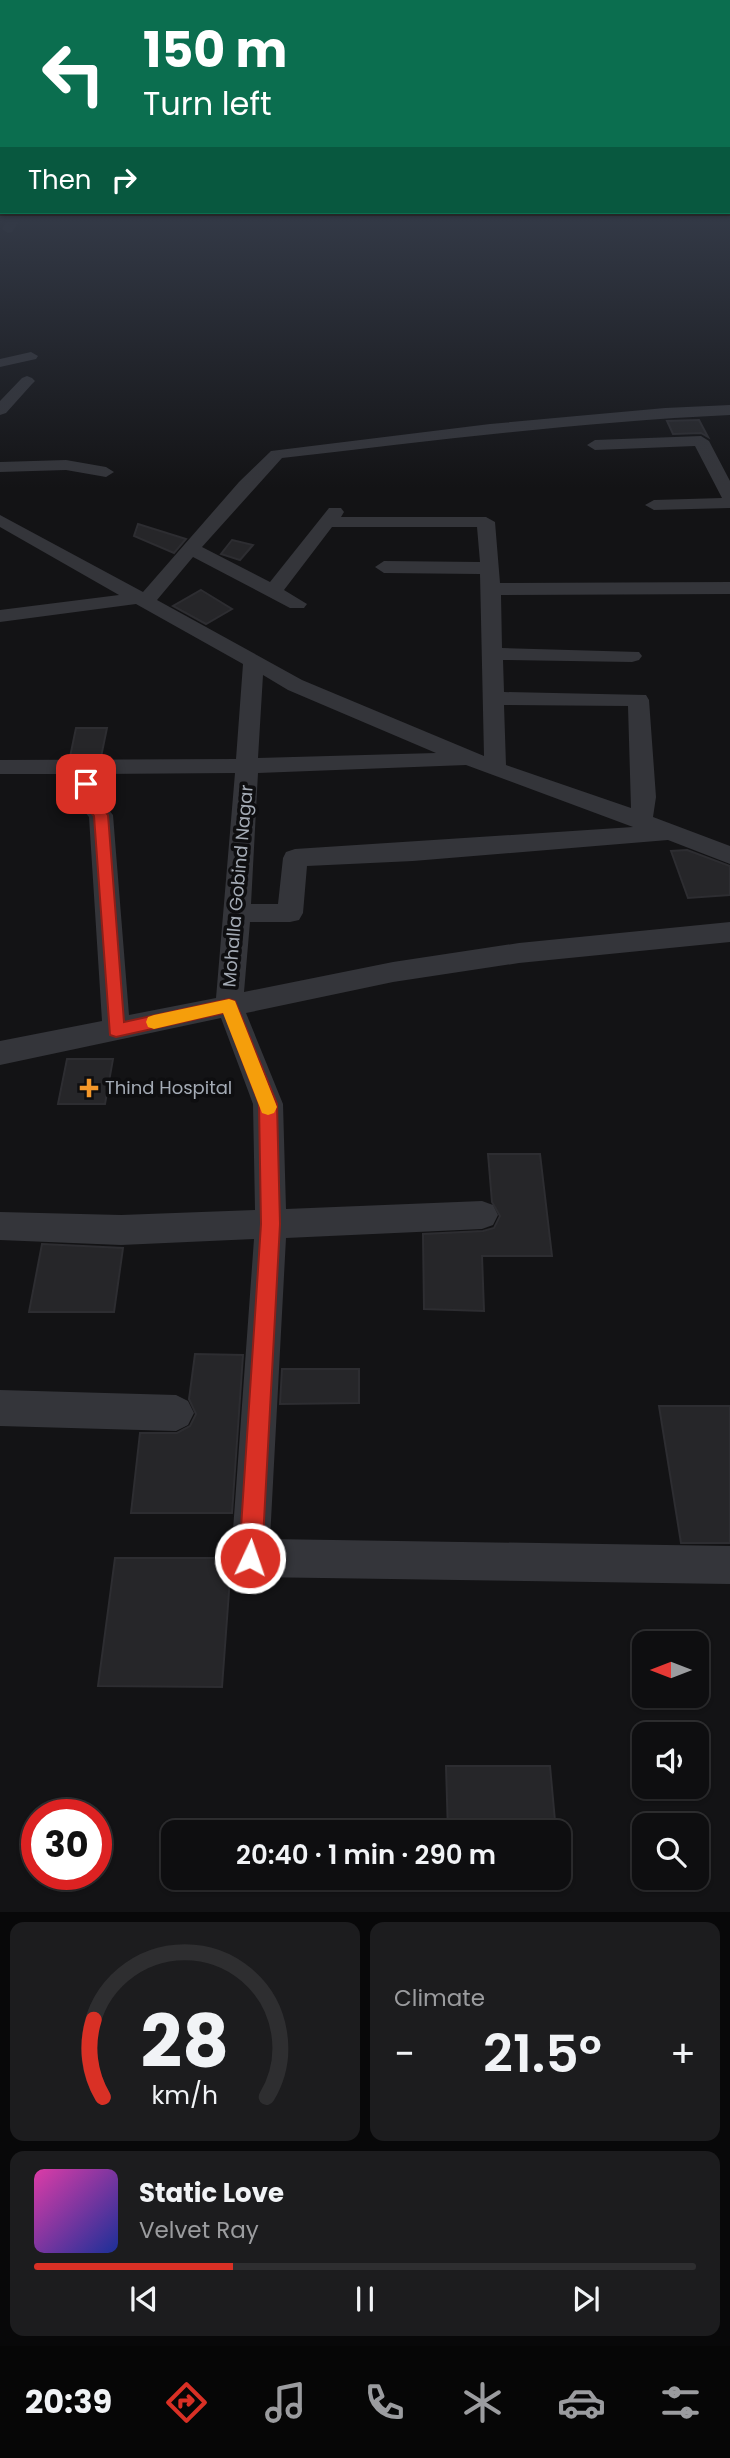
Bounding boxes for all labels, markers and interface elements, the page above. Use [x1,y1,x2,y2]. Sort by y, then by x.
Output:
text: 150 m [143,16,288,84]
icon: left [28,28,119,119]
text: Turn left [143,81,272,126]
icon: right [105,161,143,199]
text: Then [28,162,91,198]
pin [56,754,116,814]
icon: arrive [67,765,105,803]
street label: Mohalla Gobind Nagar [216,783,259,988]
place label: Thind Hospital [105,1075,232,1100]
marker: Thind Hospital [79,1078,99,1098]
position arrow [213,1521,287,1595]
north arrow [632,1631,709,1708]
map controls [632,1631,709,1890]
button: sound [632,1722,709,1799]
speed limit sign: 30 [21,1799,112,1890]
button: search [632,1813,709,1890]
text: 20:40 · 1 min · 290 m [236,1837,496,1873]
text: Climate [394,1982,485,2014]
text: 28 [141,1992,229,2093]
text: 21.5° [483,2017,602,2090]
text: − [394,2027,415,2080]
text: + [670,2027,696,2080]
text: km/h [152,2078,218,2113]
text: Static Love [139,2175,284,2211]
text: Velvet Ray [139,2214,259,2246]
icon: previous [125,2280,163,2318]
icon: pause [346,2280,384,2318]
icon: next [567,2280,605,2318]
icon: directions [162,2378,211,2427]
icon: music [261,2378,310,2427]
icon: phone [360,2378,409,2427]
icon: climate [458,2378,507,2427]
icon: car [557,2378,606,2427]
icon: filters [656,2378,705,2427]
text: 20:39 [25,2379,112,2424]

